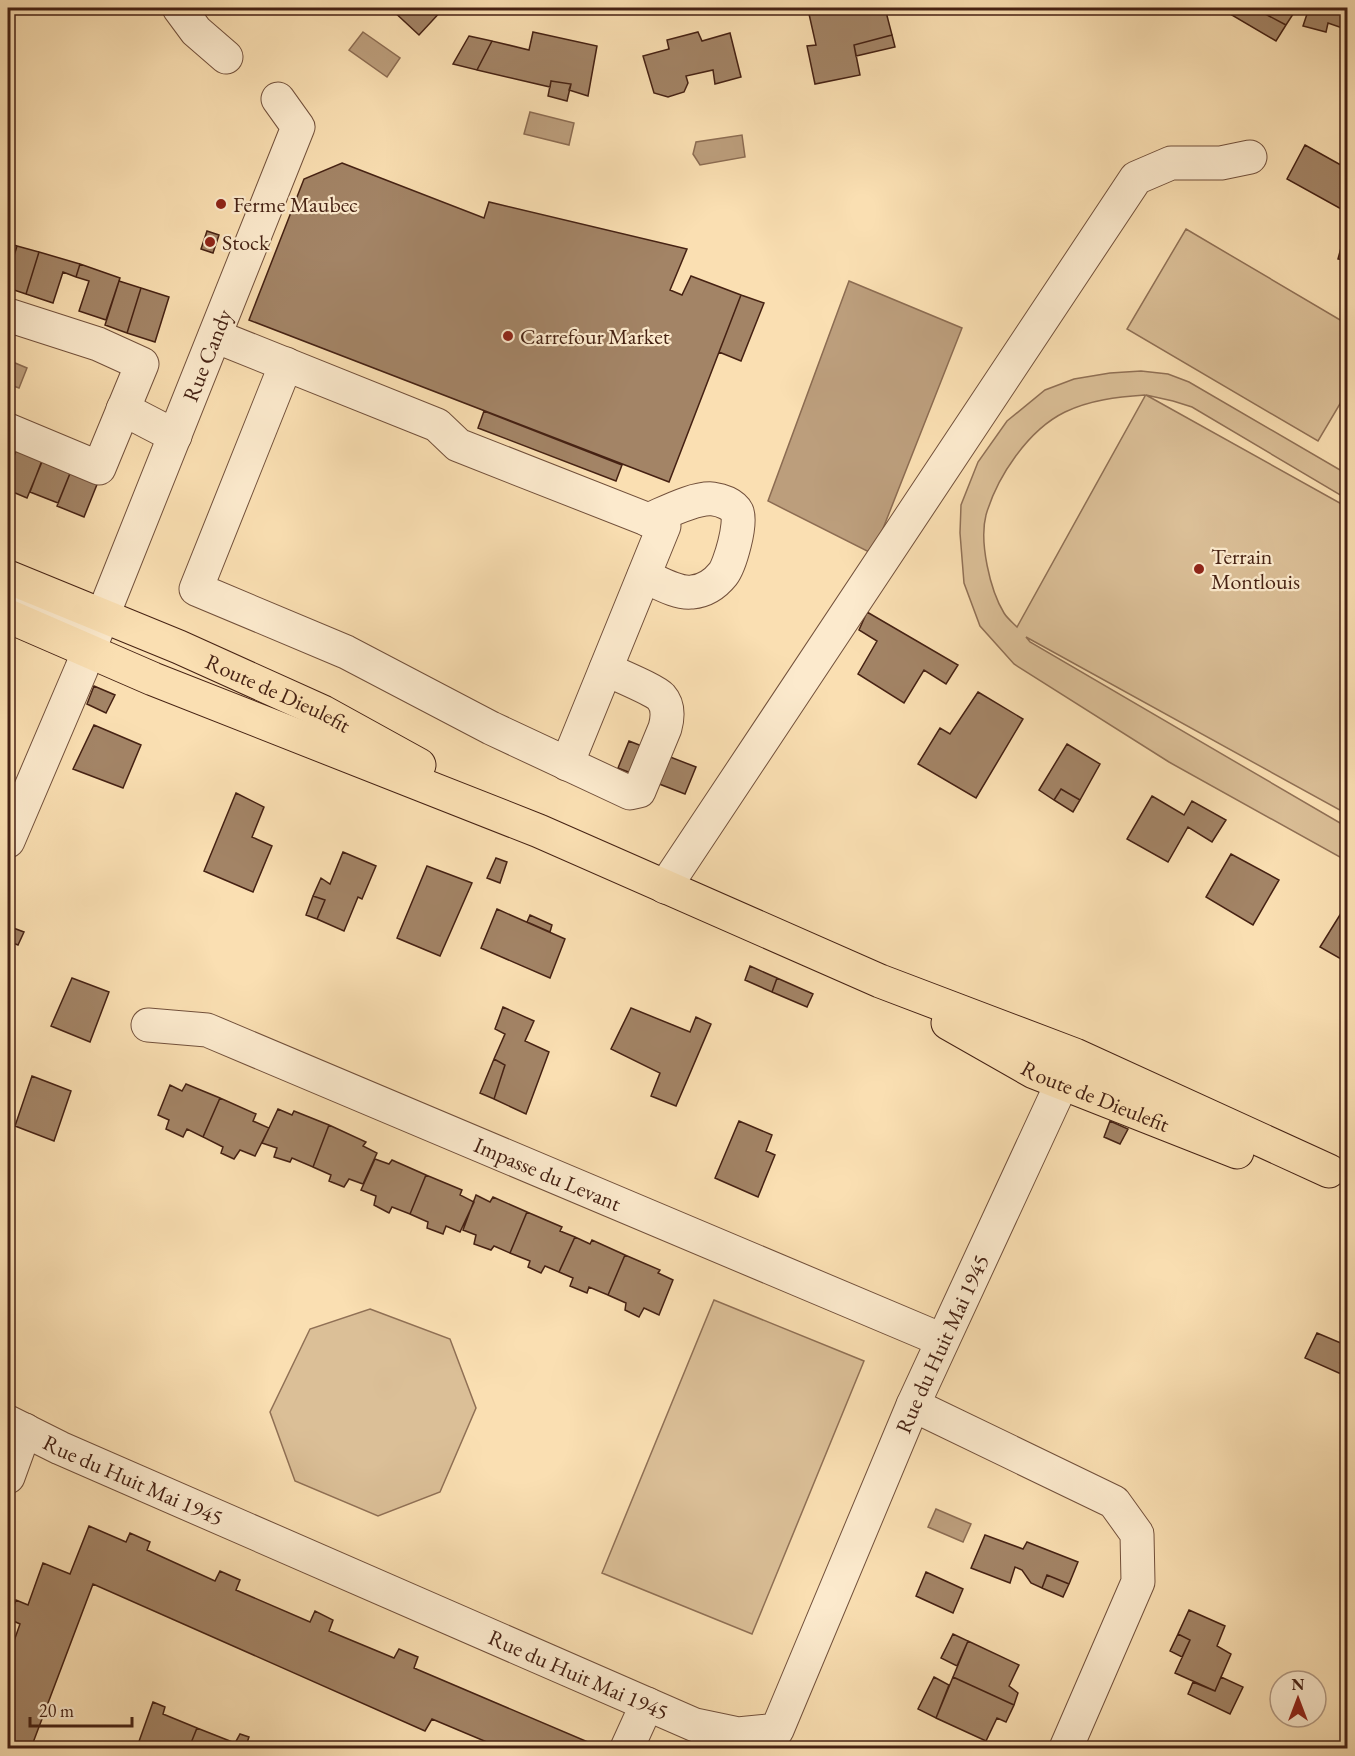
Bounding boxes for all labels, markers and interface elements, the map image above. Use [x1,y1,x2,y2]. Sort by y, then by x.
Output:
place label: Ferme Maubec [233,190,358,219]
marker: Ferme Maubec [214,197,228,211]
place label: Stock [222,228,270,257]
marker: Stock [203,235,217,249]
street label: Rue Candy [175,304,238,406]
place label: Carrefour Market [520,322,670,351]
marker: Carrefour Market [501,329,515,343]
place label: Terrain Montlouis [1211,542,1300,596]
marker: Terrain Montlouis [1192,562,1206,576]
street label: Route de Dieulefit [201,646,356,739]
street label: Route de Dieulefit [1016,1053,1174,1138]
street label: Impasse du Levant [470,1130,626,1218]
street label: Rue du Huit Mai 1945 [888,1250,995,1438]
street label: Rue du Huit Mai 1945 [38,1427,228,1532]
street label: Rue du Huit Mai 1945 [484,1622,673,1726]
north arrow [1268,1669,1328,1729]
text: N [1292,1674,1305,1695]
scale bar [30,1690,132,1728]
text: 20 m [39,1699,74,1722]

